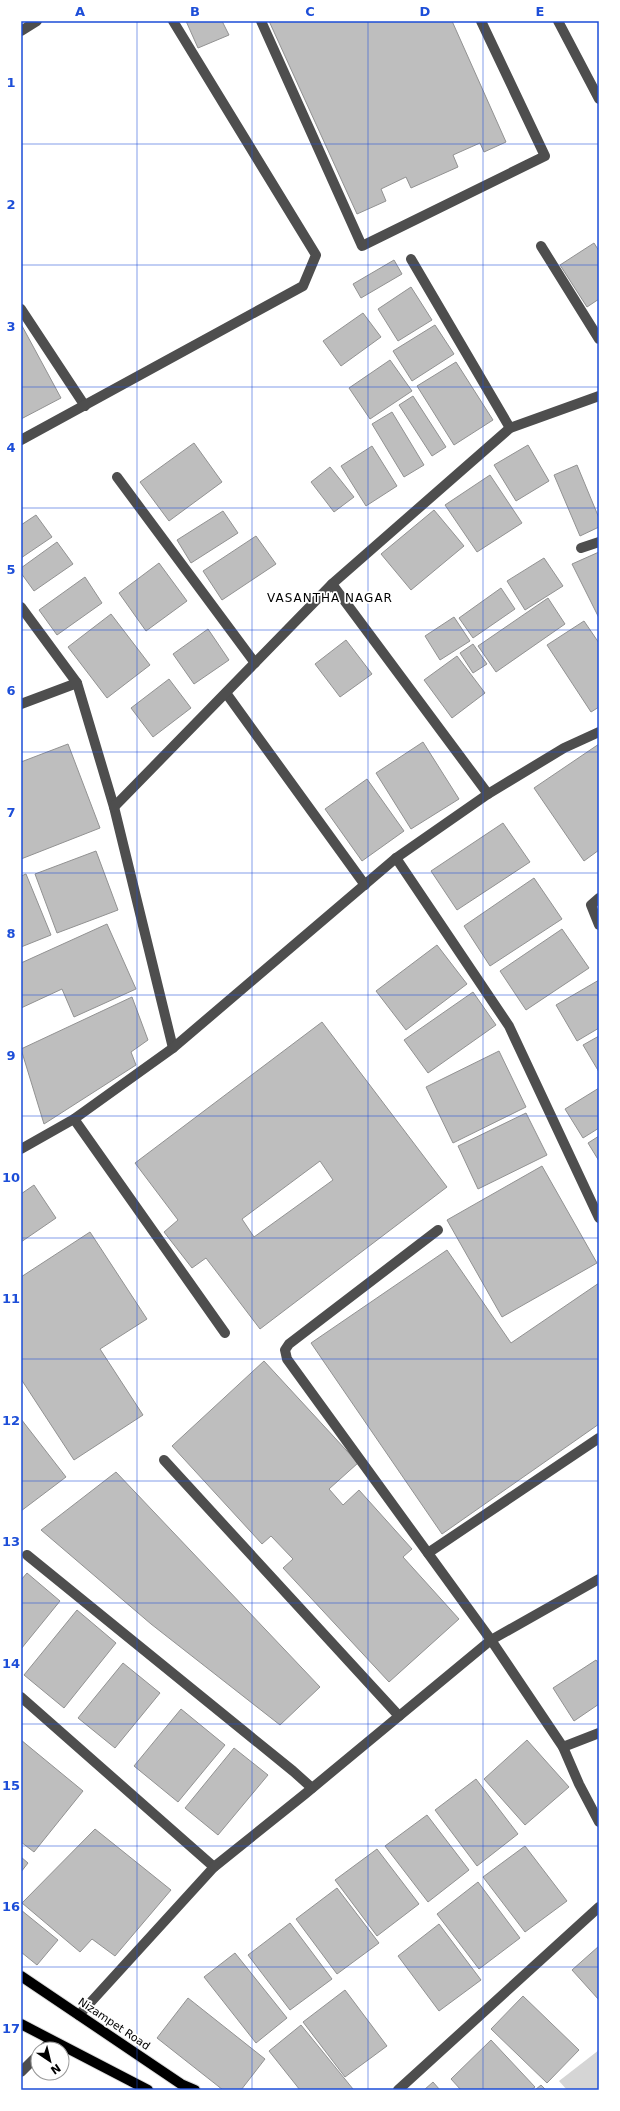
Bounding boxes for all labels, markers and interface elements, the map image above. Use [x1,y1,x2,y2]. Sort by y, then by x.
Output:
text: A [75,4,85,19]
text: B [190,4,200,19]
text: C [305,4,315,19]
text: D [420,4,431,19]
text: E [536,4,544,19]
text: 1 [6,75,16,90]
text: 2 [6,197,16,212]
text: 3 [6,319,16,334]
text: 4 [6,440,16,455]
text: 5 [6,562,16,577]
district label: VASANTHA NAGAR [267,591,393,605]
text: 6 [6,683,16,698]
text: 7 [6,805,16,820]
text: 8 [6,926,16,941]
text: 9 [6,1048,16,1063]
text: 10 [2,1170,20,1185]
text: 11 [2,1291,20,1306]
text: 12 [2,1413,20,1428]
text: 13 [2,1534,20,1549]
text: 14 [2,1656,20,1671]
text: 15 [2,1778,20,1793]
text: 16 [2,1899,20,1914]
street label: Nizampet Road [76,1995,152,2053]
text: 17 [2,2021,20,2036]
north arrow [30,2041,70,2081]
text: N [48,2061,63,2077]

